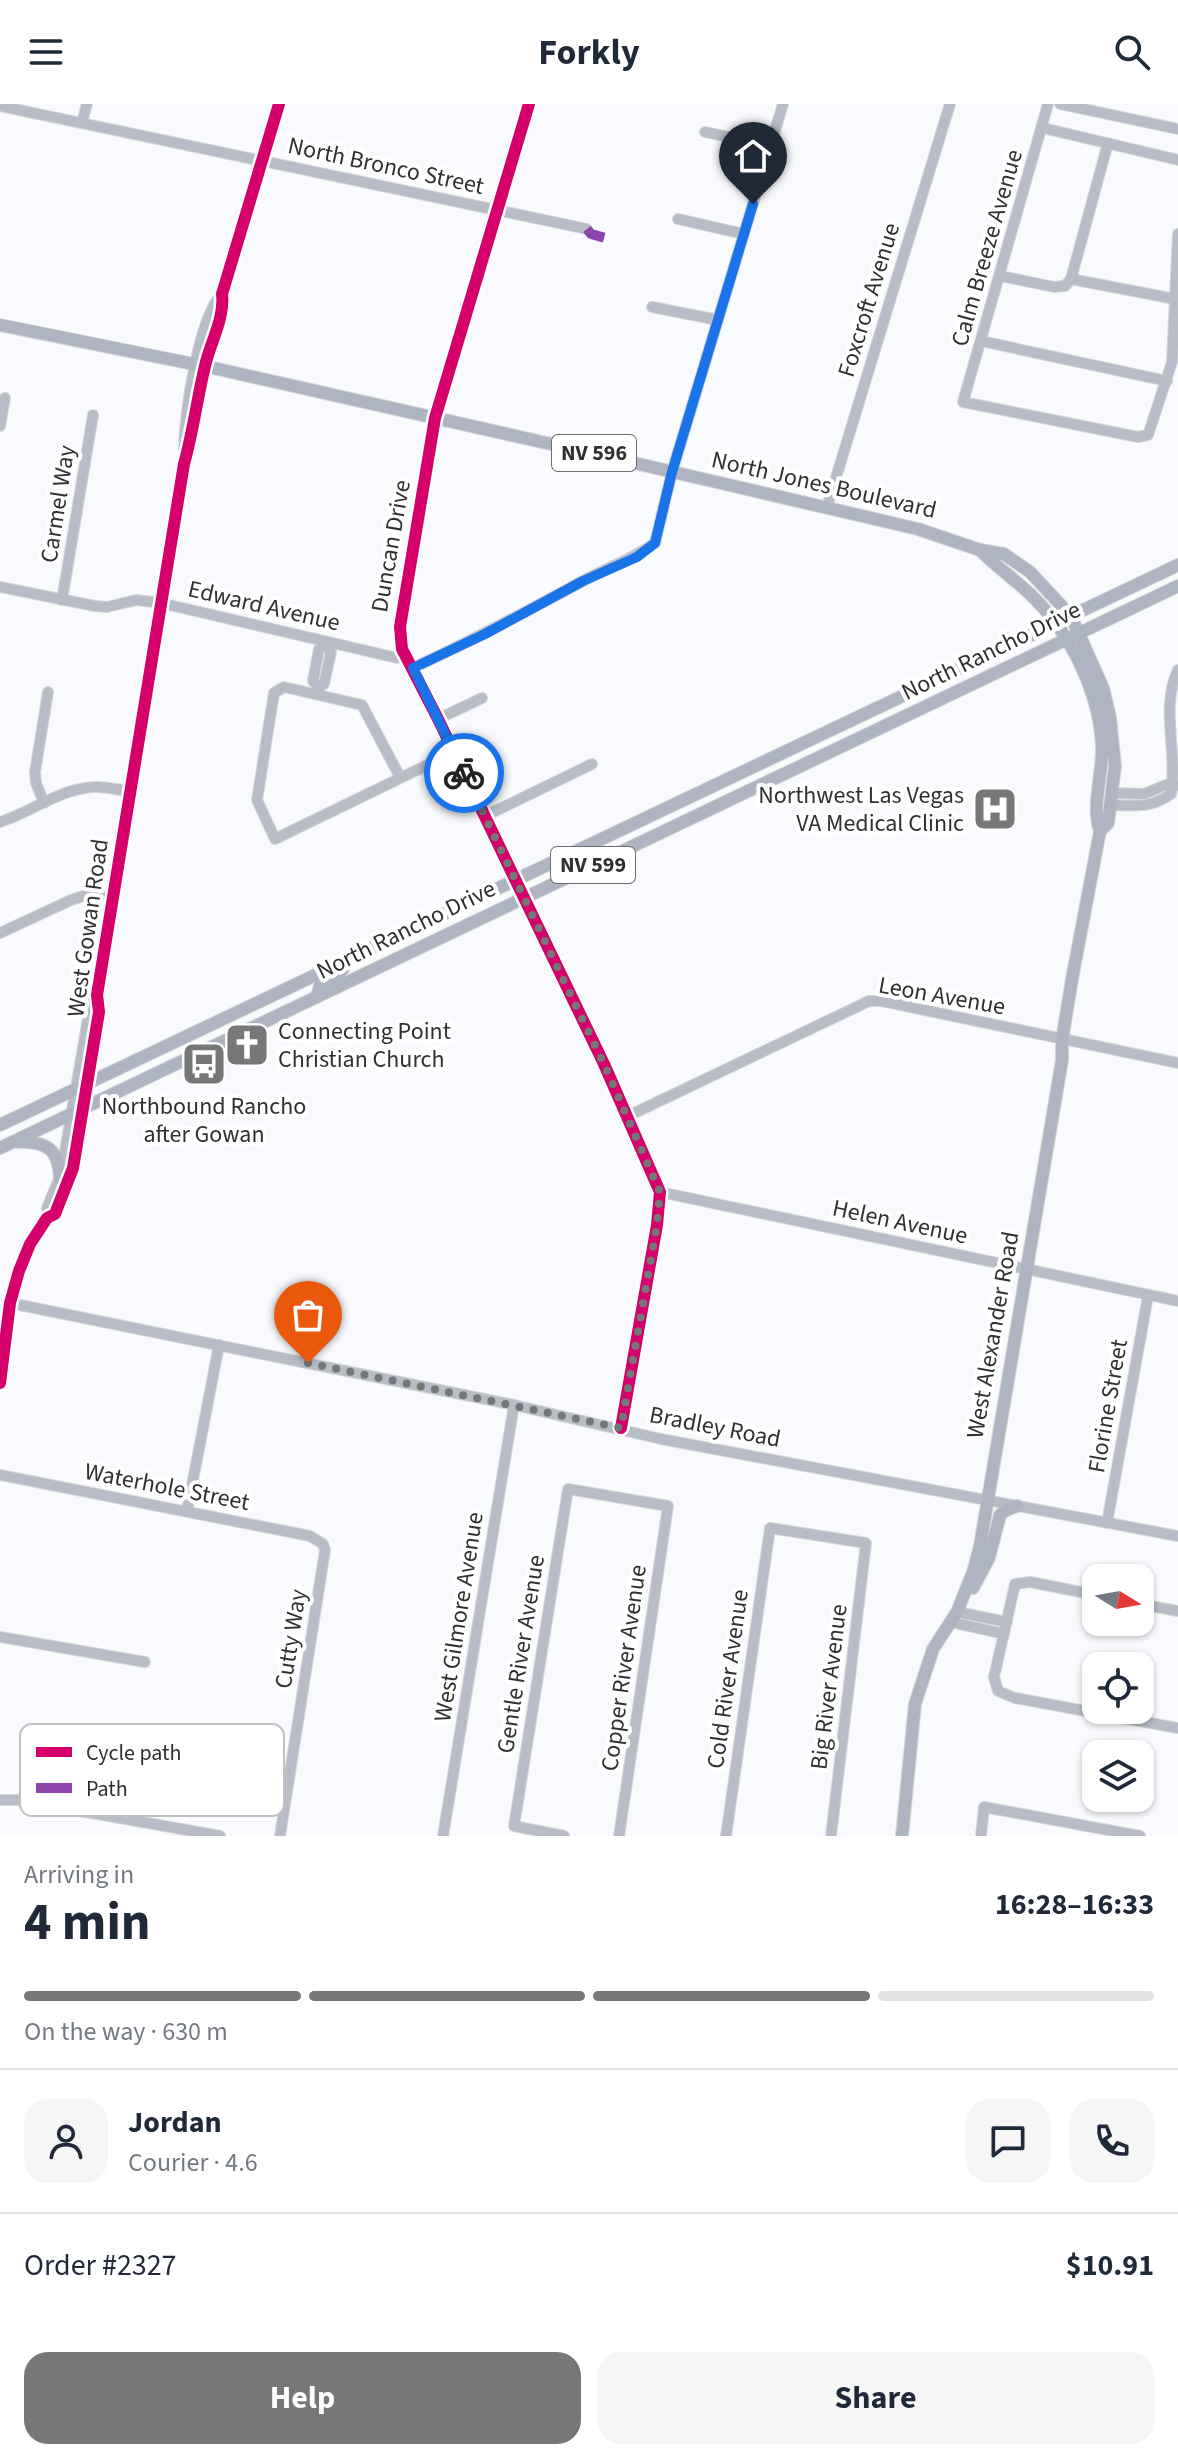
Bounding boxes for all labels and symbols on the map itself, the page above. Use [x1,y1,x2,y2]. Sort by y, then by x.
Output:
pin [719,122,787,204]
street label: North Bronco Street [285,128,487,204]
street label: Calm Breeze Avenue [942,145,1032,351]
street label: Foxcroft Avenue [829,219,909,381]
road number: NV 596 [552,435,636,471]
street label: North Jones Boulevard [708,442,940,528]
street label: Carmel Way [31,443,85,565]
street label: Duncan Drive [362,477,420,615]
street label: Edward Avenue [185,572,343,640]
street label: North Rancho Drive [895,592,1087,710]
courier [424,733,504,813]
place label: Northwest Las Vegas VA Medical Clinic [758,778,964,841]
hospital icon: Northwest Las Vegas VA Medical Clinic [971,785,1019,833]
street label: West Gowan Road [58,837,118,1019]
road number: NV 599 [551,847,635,883]
street label: North Rancho Drive [310,871,502,989]
street label: Leon Avenue [876,968,1008,1024]
place label: Connecting Point Christian Church [278,1014,451,1077]
church icon: Connecting Point Christian Church [223,1021,271,1069]
bus stop icon: Northbound Rancho after Gowan [180,1040,228,1088]
place label: Northbound Rancho after Gowan [102,1089,306,1152]
street label: Helen Avenue [829,1191,971,1253]
street label: West Alexander Road [958,1229,1028,1441]
pin [274,1281,342,1363]
street label: Florine Street [1079,1336,1137,1476]
street label: Bradley Road [646,1397,784,1457]
street label: Waterhole Street [82,1454,252,1520]
street label: West Gilmore Avenue [425,1510,493,1724]
street label: Gentle River Avenue [488,1552,554,1756]
street label: Copper River Avenue [592,1563,656,1773]
north arrow [1082,1564,1154,1636]
street label: Cutty Way [266,1587,316,1691]
street label: Cold River Avenue [698,1587,758,1771]
street label: Big River Avenue [801,1602,857,1772]
legend [20,1724,284,1816]
text: Cycle path [86,1737,182,1769]
text: Path [86,1773,128,1805]

